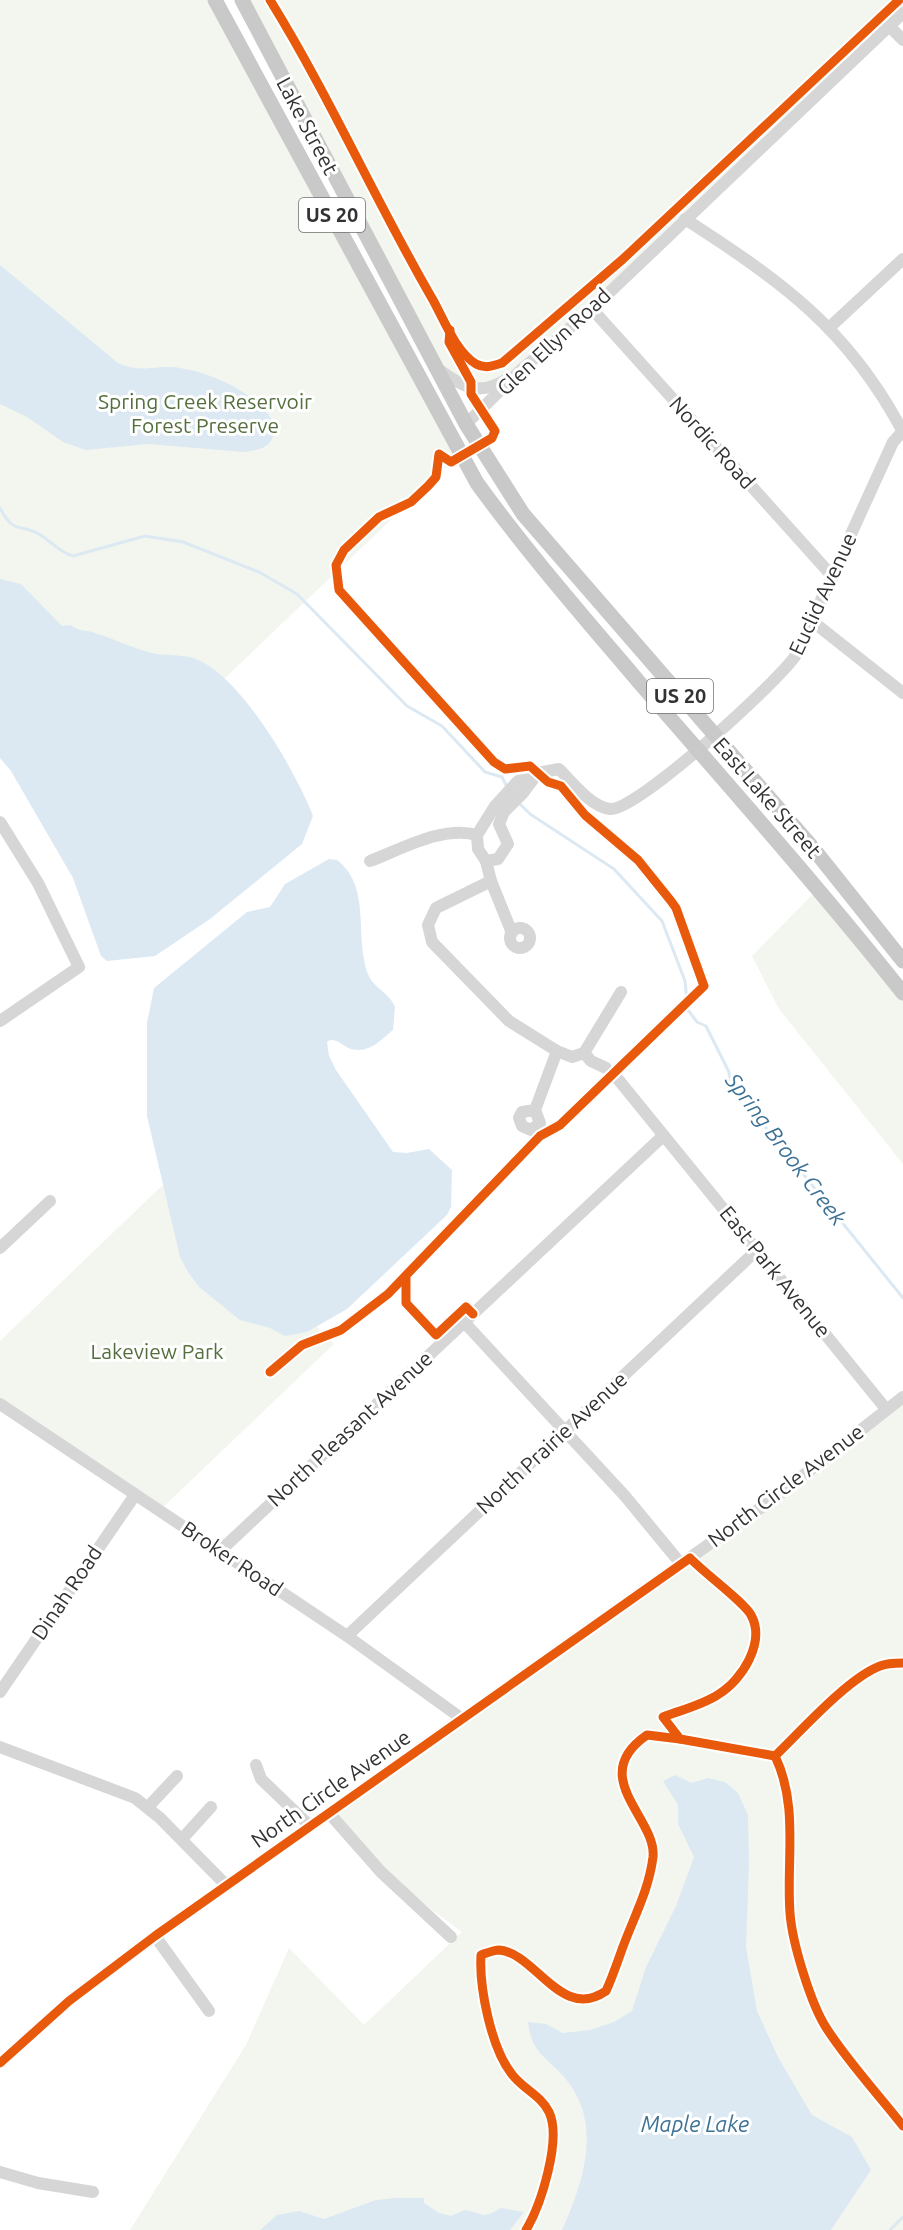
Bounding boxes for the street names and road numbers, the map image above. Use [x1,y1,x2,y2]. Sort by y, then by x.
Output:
street label: Lake Street [272,73,344,178]
road number: US 20 [299,198,365,232]
street label: Glen Ellyn Road [492,283,615,400]
street label: Nordic Road [665,391,760,493]
street label: Euclid Avenue [783,529,861,658]
road number: US 20 [647,679,713,713]
street label: East Lake Street [709,732,827,862]
street label: East Park Avenue [715,1201,836,1342]
street label: North Pleasant Avenue [262,1346,437,1511]
street label: North Prairie Avenue [471,1366,632,1518]
street label: North Circle Avenue [703,1419,868,1552]
street label: Broker Road [178,1516,288,1601]
street label: Dinah Road [26,1541,106,1644]
street label: North Circle Avenue [246,1724,415,1852]

